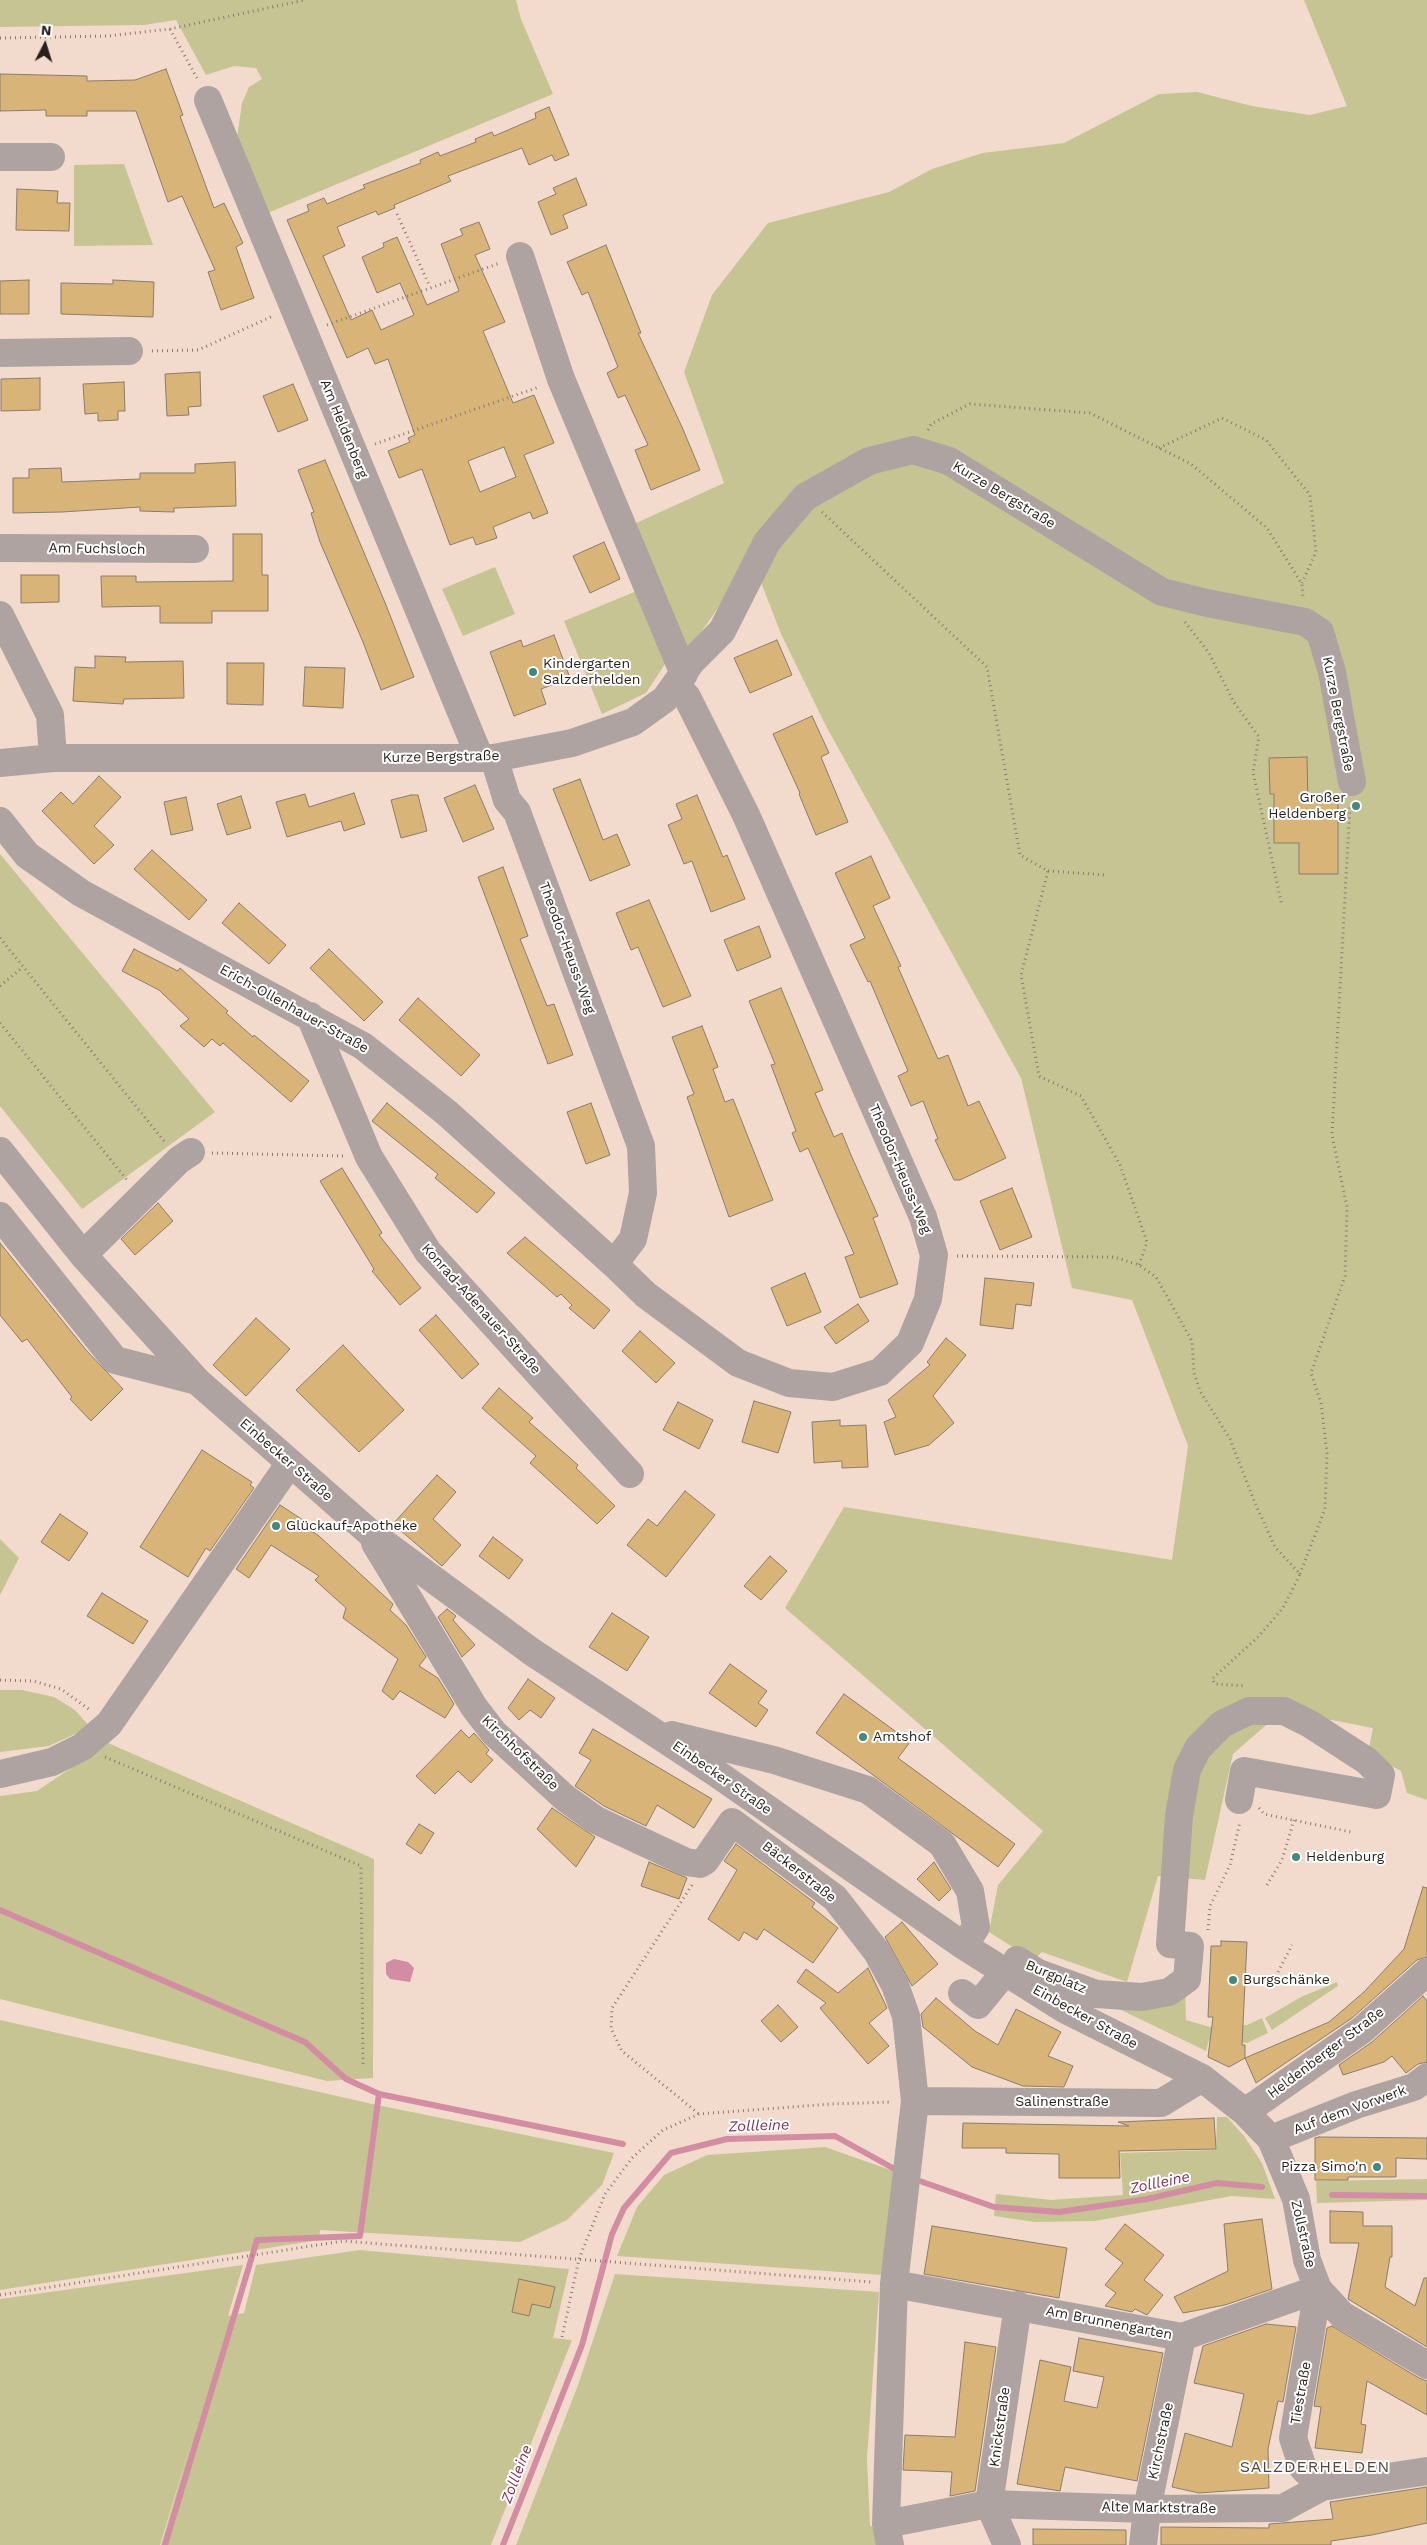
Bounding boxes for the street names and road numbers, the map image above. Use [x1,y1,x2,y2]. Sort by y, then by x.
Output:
street label: Am Heldenberg [317,377,371,481]
street label: Kurze Bergstraße [950,458,1058,532]
street label: Am Fuchsloch [48,540,146,558]
street label: Kurze Bergstraße [1319,655,1357,773]
street label: Kurze Bergstraße [382,748,500,766]
street label: Theodor-Heuss-Weg [535,880,599,1016]
street label: Erich-Ollenhauer-Straße [217,961,371,1057]
street label: Theodor-Heuss-Weg [865,1102,935,1236]
street label: Konrad-Adenauer-Straße [418,1240,544,1378]
street label: Einbecker Straße [236,1415,336,1505]
street label: Kirchhofstraße [478,1712,562,1794]
street label: Einbecker Straße [669,1737,775,1819]
street label: Bäckerstraße [759,1838,839,1906]
street label: Burgplatz [1023,1957,1089,1997]
street label: Einbecker Straße [1030,1981,1140,2053]
street label: Heldenberger Straße [1265,2004,1387,2102]
street label: Auf dem Vorwerk [1291,2082,1409,2138]
street label: Salinenstraße [1015,2094,1109,2110]
street label: Zollstraße [1287,2199,1319,2269]
street label: Am Brunnengarten [1044,2303,1174,2343]
street label: Tiestraße [1287,2360,1315,2426]
street label: Knickstraße [986,2386,1014,2468]
street label: Kirchstraße [1145,2401,1177,2481]
street label: Alte Marktstraße [1102,2499,1216,2517]

